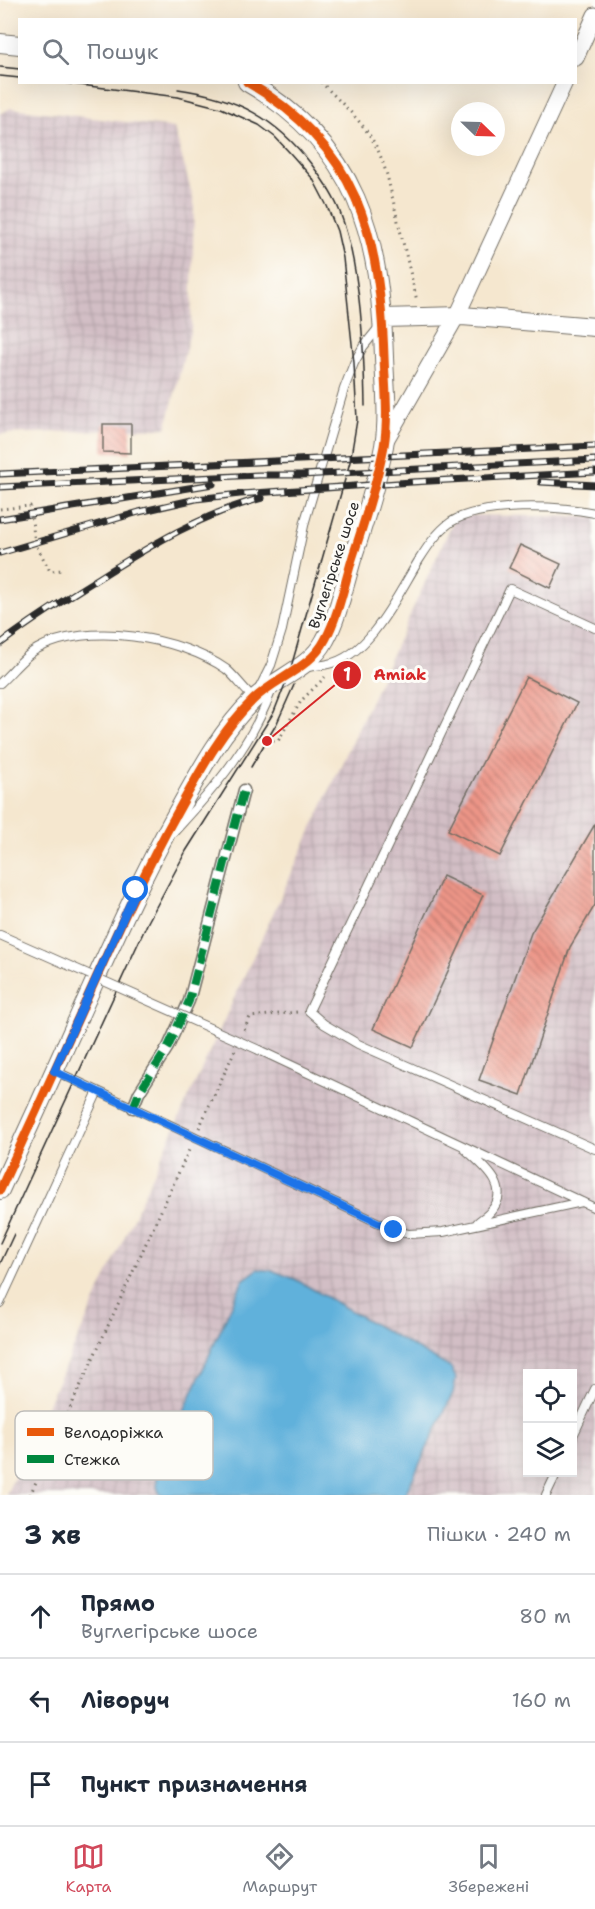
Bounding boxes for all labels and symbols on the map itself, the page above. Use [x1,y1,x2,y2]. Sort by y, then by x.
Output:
north arrow [451,102,505,156]
street label: Вуглегірське шосе [304,499,364,631]
callout: Amiak [332,658,439,692]
text: 1 [343,663,351,687]
text: Amiak [373,664,427,685]
route start [122,876,148,902]
route end [380,1216,406,1242]
legend [15,1411,213,1480]
text: Велодоріжка [64,1422,163,1443]
text: Стежка [64,1449,120,1470]

